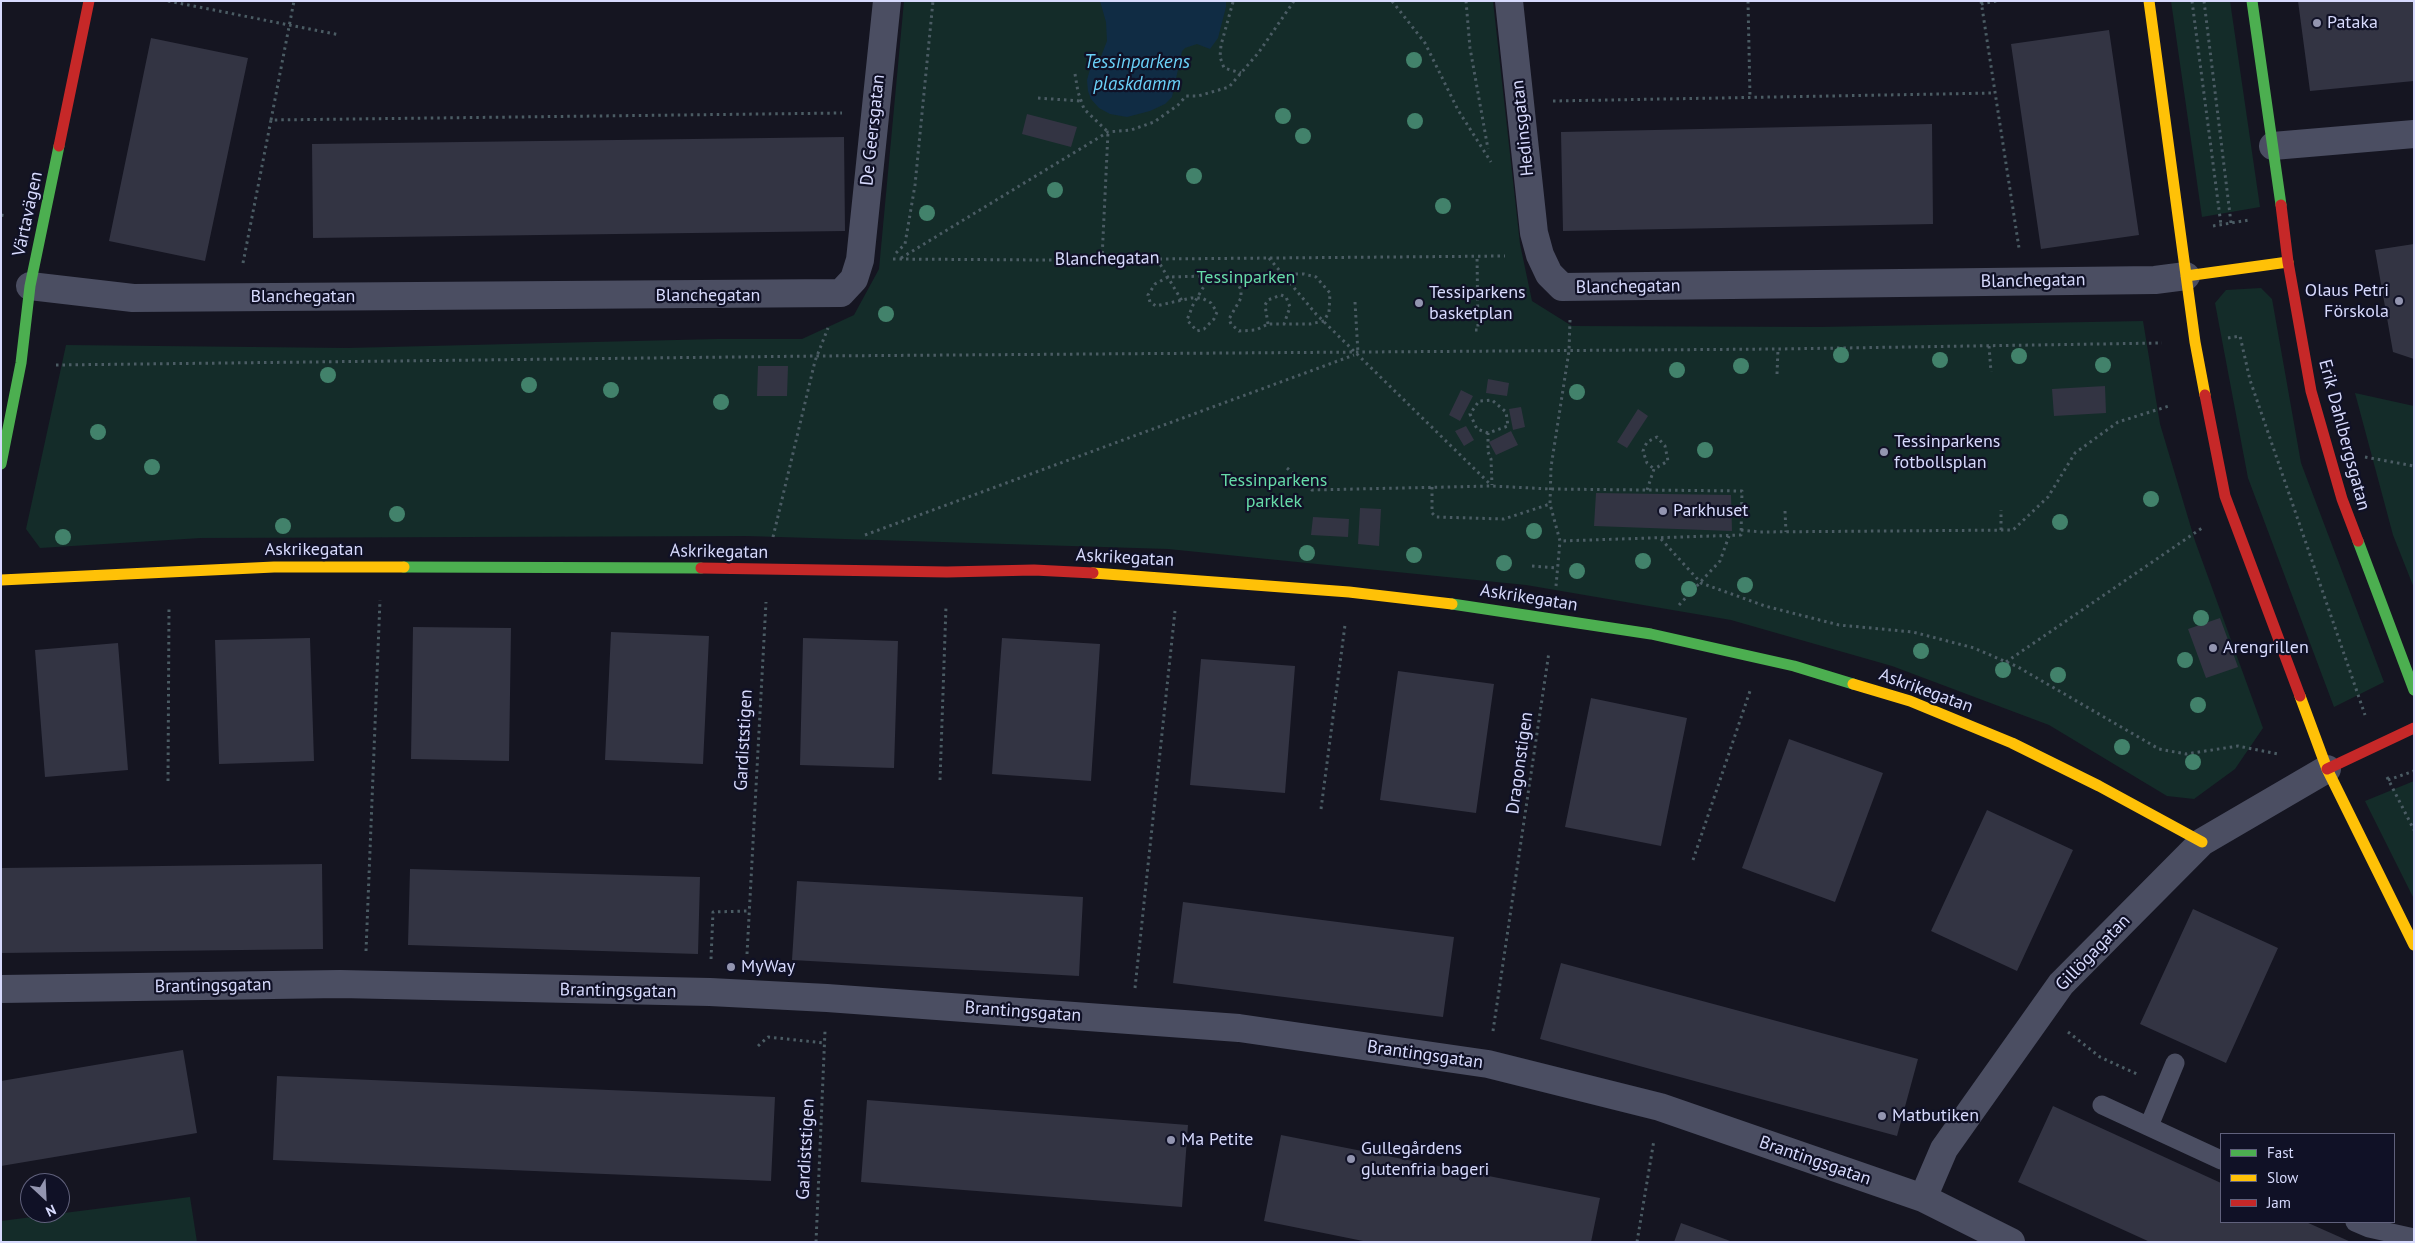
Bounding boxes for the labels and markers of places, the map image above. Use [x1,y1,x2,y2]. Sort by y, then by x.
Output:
place label: Pataka [2327,12,2378,34]
marker: Pataka [2311,17,2323,29]
place label: Olaus Petri Förskola [2305,280,2389,322]
place label: Tessiparkens basketplan [1429,282,1526,324]
marker: Olaus Petri Förskola [2393,295,2405,307]
marker: Tessiparkens basketplan [1413,297,1425,309]
place label: Tessinparkens fotbollsplan [1894,431,2000,474]
marker: Tessinparkens fotbollsplan [1878,446,1890,458]
place label: Parkhuset [1673,500,1748,522]
marker: Parkhuset [1657,505,1669,517]
place label: Arengrillen [2223,637,2309,659]
marker: Arengrillen [2207,642,2219,654]
place label: MyWay [741,956,795,978]
marker: MyWay [725,961,737,973]
place label: Matbutiken [1892,1105,1979,1127]
marker: Matbutiken [1876,1110,1888,1122]
place label: Ma Petite [1181,1129,1254,1151]
marker: Ma Petite [1165,1134,1177,1146]
place label: Gullegårdens glutenfria bageri [1361,1138,1489,1180]
marker: Gullegårdens glutenfria bageri [1345,1153,1357,1165]

